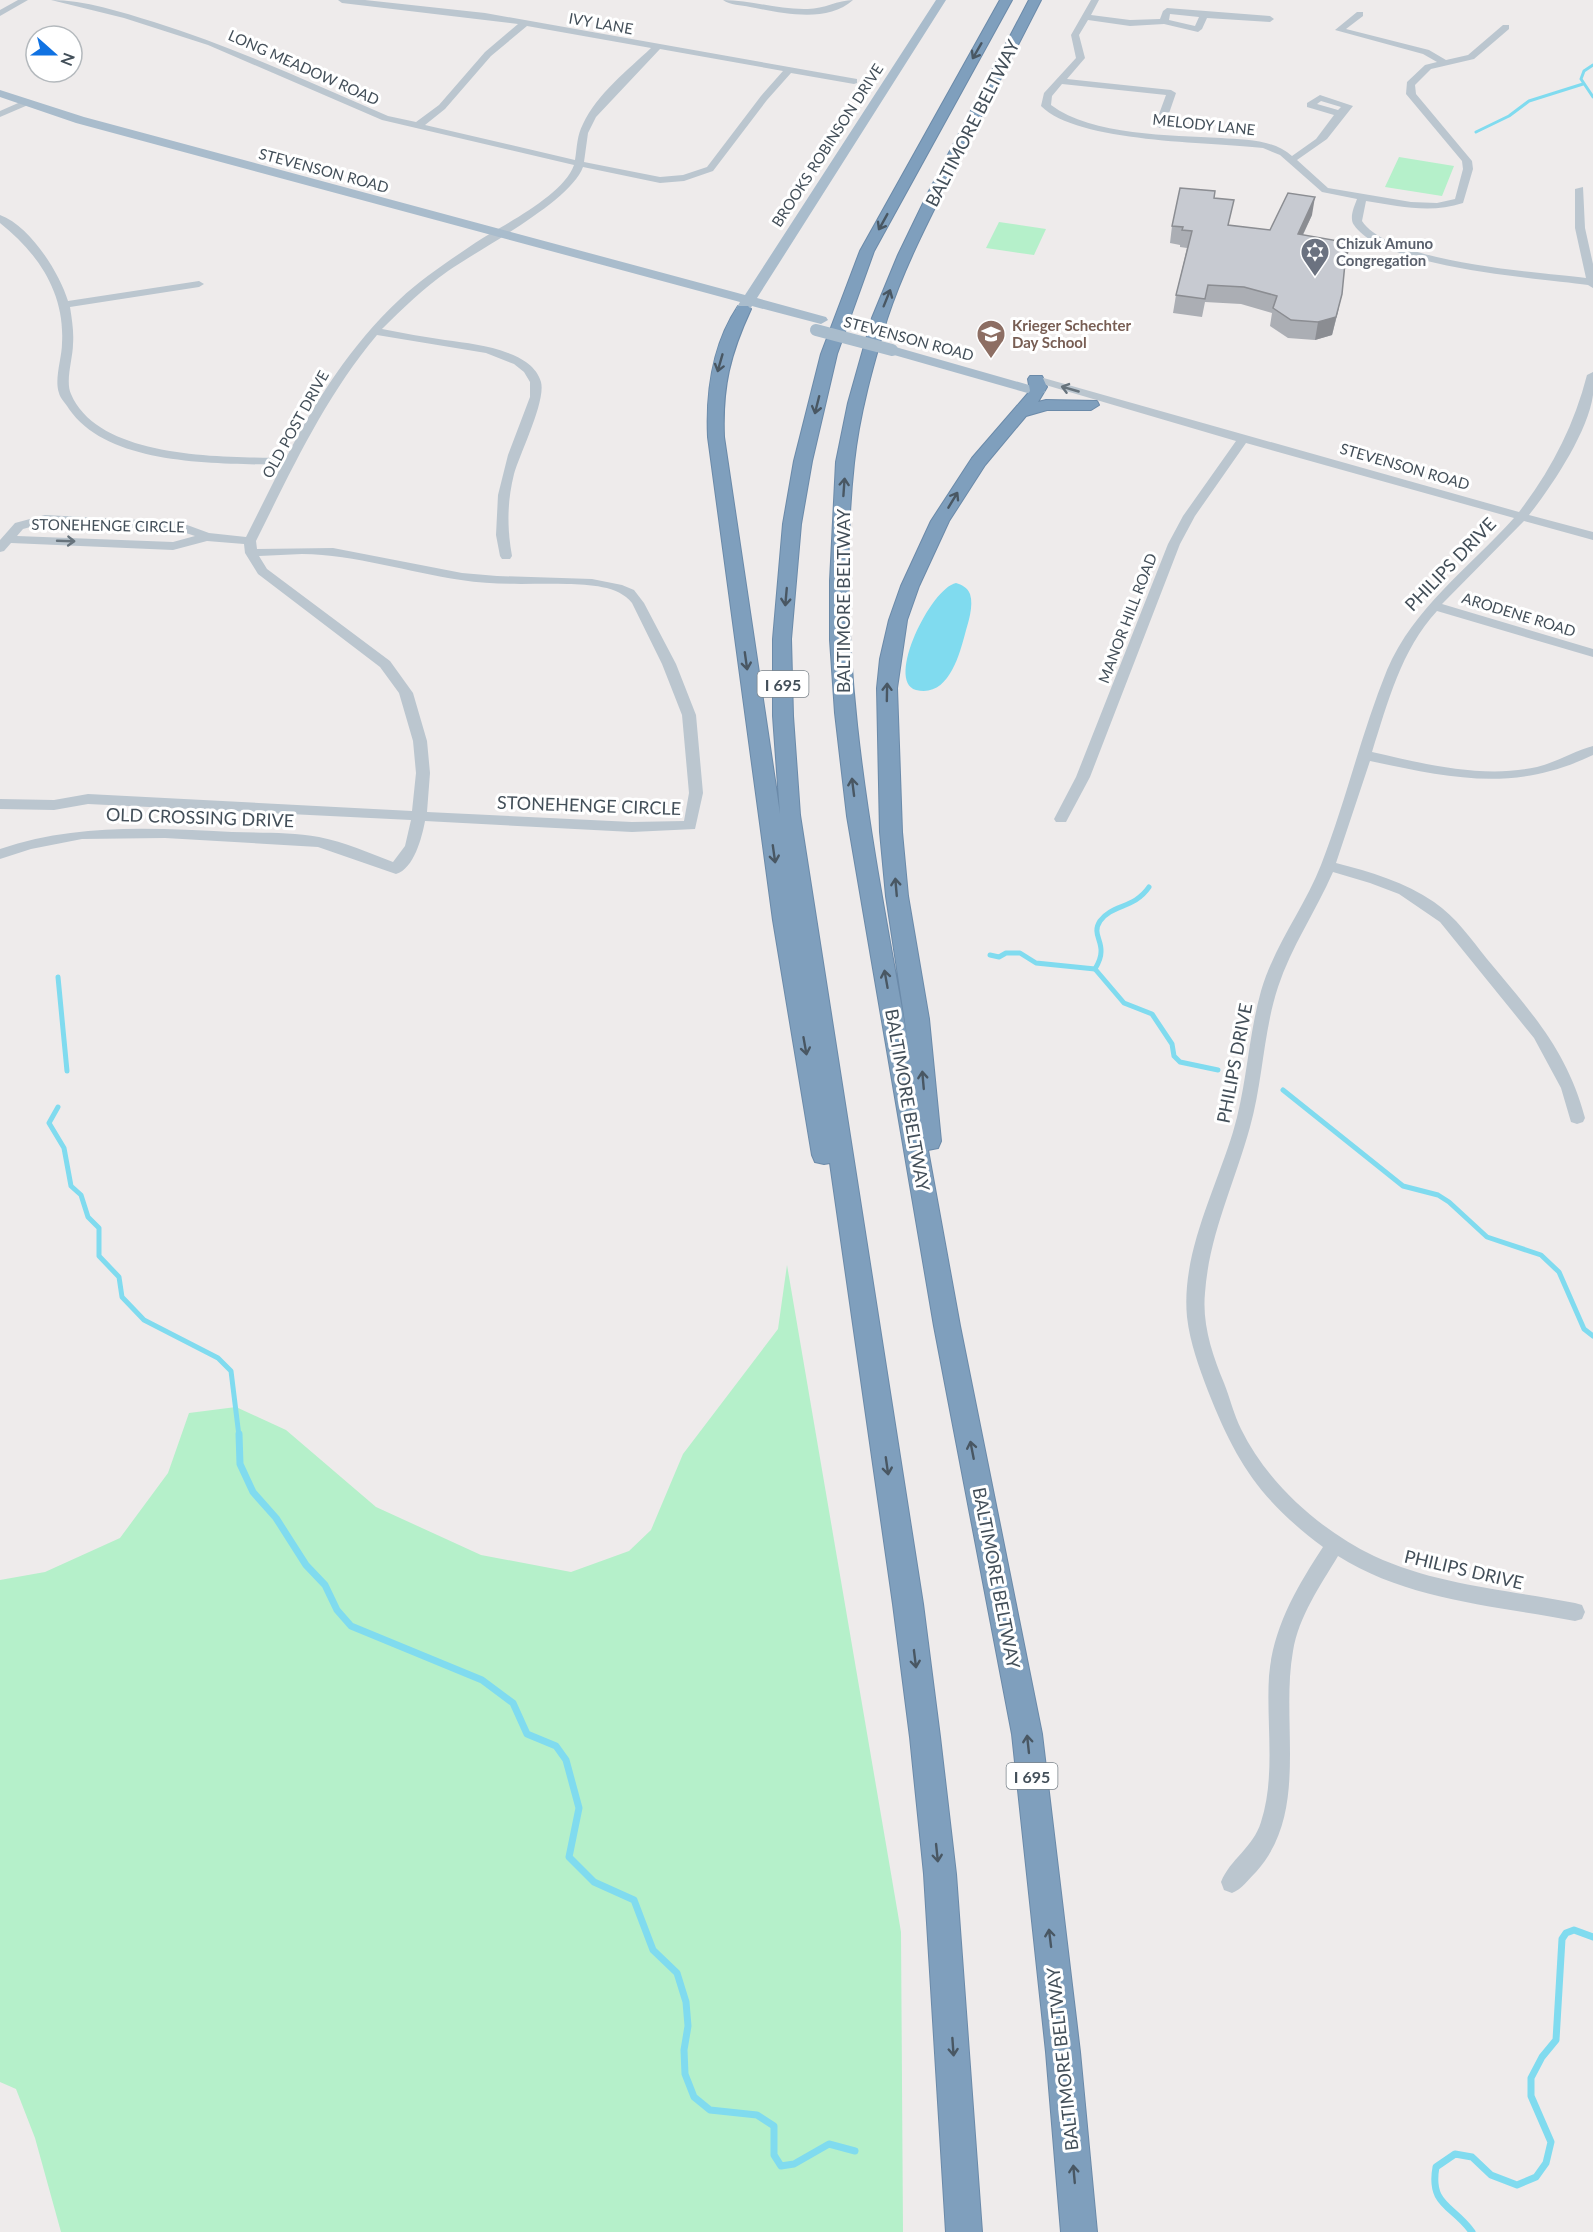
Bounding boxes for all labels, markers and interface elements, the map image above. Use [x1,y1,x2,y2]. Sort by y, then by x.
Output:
street label: IVY LANE [567,8,635,38]
north arrow [24,24,84,84]
street label: LONG MEADOW ROAD [226,26,382,108]
street label: BALTIMORE BELTWAY [920,35,1024,210]
one-way arrow [971,42,983,59]
text: N [57,50,80,69]
street label: BROOKS ROBINSON DRIVE [767,60,887,230]
street label: MELODY LANE [1152,110,1256,138]
street label: STEVENSON ROAD [257,144,391,196]
one-way arrow [877,213,889,230]
place label: Chizuk Amuno Congregation [1336,234,1434,269]
synagogue icon: Chizuk Amuno Congregation [1299,236,1331,278]
one-way arrow [883,289,894,308]
street label: STEVENSON ROAD [842,312,976,364]
place label: Krieger Schechter Day School [1012,316,1131,351]
school or university icon: Krieger Schechter Day School [975,318,1007,360]
one-way arrow [714,353,725,372]
street label: OLD POST DRIVE [258,367,332,481]
one-way arrow [1061,382,1080,394]
one-way arrow [811,395,823,414]
street label: STEVENSON ROAD [1338,439,1472,493]
one-way arrow [838,478,849,498]
one-way arrow [948,492,960,509]
street label: BALTIMORE BELTWAY [832,508,854,693]
street label: PHILIPS DRIVE [1400,513,1500,615]
street label: STONEHENGE CIRCLE [31,515,185,535]
one-way arrow [55,535,75,547]
street label: MANOR HILL ROAD [1094,550,1160,686]
one-way arrow [780,586,791,606]
street label: ARODENE ROAD [1460,588,1578,640]
one-way arrow [741,650,752,670]
road number: I 695 [758,671,808,697]
one-way arrow [881,682,893,702]
one-way arrow [847,777,858,797]
street label: STONEHENGE CIRCLE [497,791,681,819]
street label: OLD CROSSING DRIVE [106,803,294,831]
one-way arrow [768,843,779,863]
one-way arrow [890,877,901,897]
one-way arrow [880,969,891,989]
street label: PHILIPS DRIVE [1212,1001,1256,1125]
street label: BALTIMORE BELTWAY [881,1007,935,1194]
one-way arrow [800,1036,811,1055]
one-way arrow [917,1070,928,1090]
one-way arrow [966,1440,977,1460]
one-way arrow [882,1456,893,1476]
street label: BALTIMORE BELTWAY [969,1485,1026,1671]
street label: PHILIPS DRIVE [1402,1545,1526,1593]
one-way arrow [909,1649,920,1669]
one-way arrow [1022,1735,1033,1755]
road number: I 695 [1006,1763,1058,1789]
one-way arrow [932,1842,943,1862]
one-way arrow [1044,1929,1055,1948]
street label: BALTIMORE BELTWAY [1041,1965,1083,2152]
one-way arrow [948,2037,959,2057]
one-way arrow [1068,2164,1079,2184]

